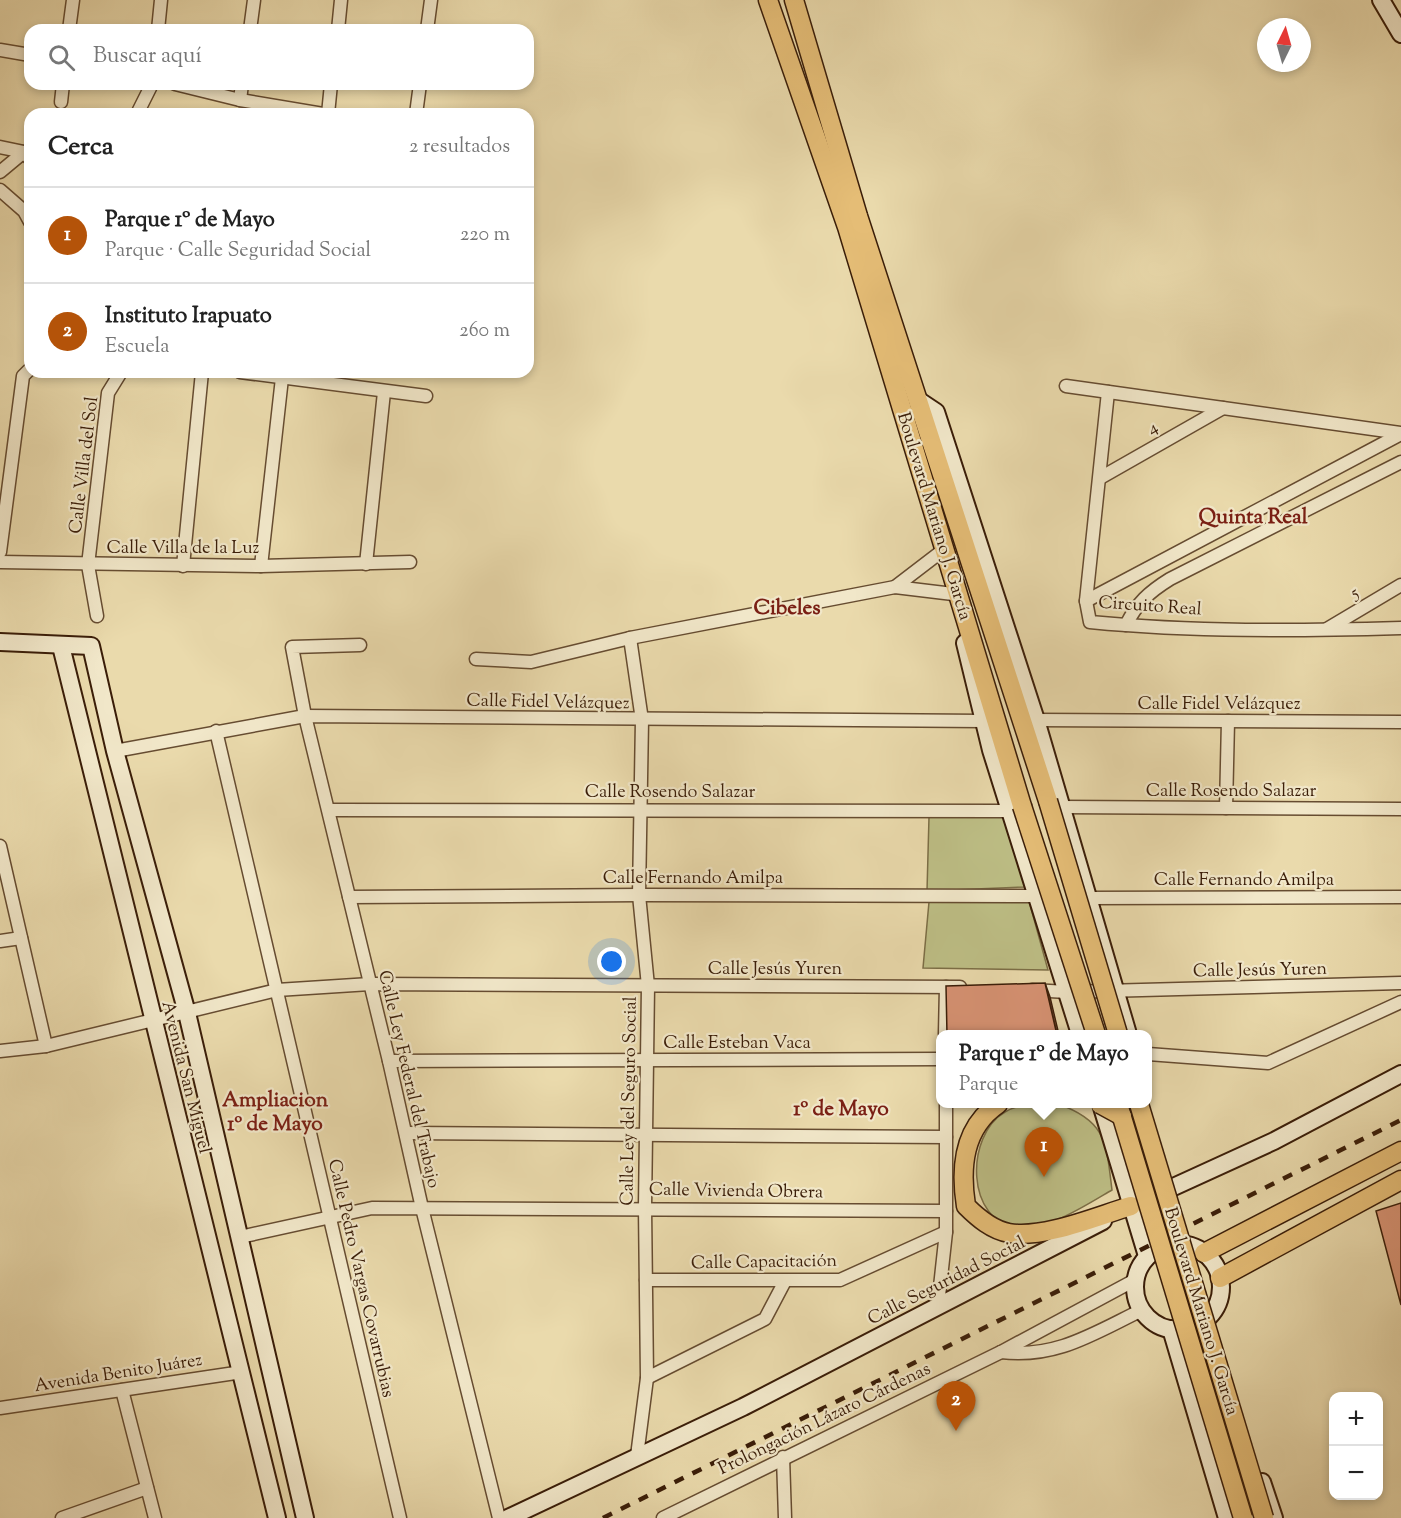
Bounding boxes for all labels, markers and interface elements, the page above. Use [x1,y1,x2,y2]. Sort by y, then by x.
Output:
north arrow [1257,18,1311,72]
search box [24,24,534,90]
icon: search [45,41,78,74]
text: Buscar aquí [93,41,202,73]
text: Cerca [48,129,114,166]
text: 2 resultados [409,133,510,162]
text: Parque 1º de Mayo [105,205,275,237]
text: 1 [64,221,71,250]
text: 220 m [460,221,510,250]
text: Parque · Calle Seguridad Social [105,237,371,266]
text: Instituto Irapuato [105,301,272,333]
text: 2 [63,317,72,346]
text: 260 m [459,317,510,346]
text: Escuela [105,333,170,362]
street label: Calle Villa del Sol [64,395,106,535]
street label: Boulevard Mariano J. García [889,409,977,624]
street label: 4 [1143,415,1163,442]
district label: Quinta Real [1198,503,1308,533]
street label: Calle Villa de la Luz [107,536,260,562]
street label: 5 [1345,581,1364,607]
street label: Circuito Real [1097,590,1202,624]
district label: Cibeles [753,594,821,624]
street label: Calle Fidel Velázquez [466,689,630,717]
street label: Calle Fidel Velázquez [1137,692,1301,718]
street label: Calle Rosendo Salazar [1146,779,1316,805]
street label: Calle Rosendo Salazar [585,780,755,806]
street label: Calle Fernando Amilpa [603,866,783,892]
street label: Calle Fernando Amilpa [1154,868,1334,894]
your location [597,947,626,976]
street label: Calle Jesús Yuren [708,957,843,983]
street label: Calle Jesús Yuren [1193,957,1328,985]
street label: Calle Ley Federal del Trabajo [370,968,446,1191]
street label: Calle Ley del Seguro Social [615,996,645,1206]
street label: Avenida San Miguel [154,998,217,1157]
popup [936,1030,1152,1108]
street label: Calle Esteban Vaca [663,1031,811,1057]
text: Parque 1º de Mayo [959,1039,1129,1071]
text: Parque [959,1071,1018,1100]
district label: Ampliacion 1º de Mayo [222,1086,329,1140]
district label: 1º de Mayo [793,1095,889,1125]
pin: 1 [1024,1128,1064,1177]
street label: Calle Pedro Vargas Covarrubias [320,1157,400,1400]
street label: Calle Vivienda Obrera [649,1177,823,1207]
street label: Boulevard Mariano J. García [1156,1204,1244,1419]
street label: Calle Seguridad Social [863,1231,1030,1333]
street label: Calle Capacitación [691,1249,838,1277]
street label: Avenida Benito Juárez [32,1348,204,1400]
street label: Prolongación Lázaro Cárdenas [714,1357,936,1483]
pin: 2 [936,1382,976,1431]
map controls [1329,1392,1383,1500]
button: + [1329,1392,1383,1446]
button: − [1329,1446,1383,1500]

